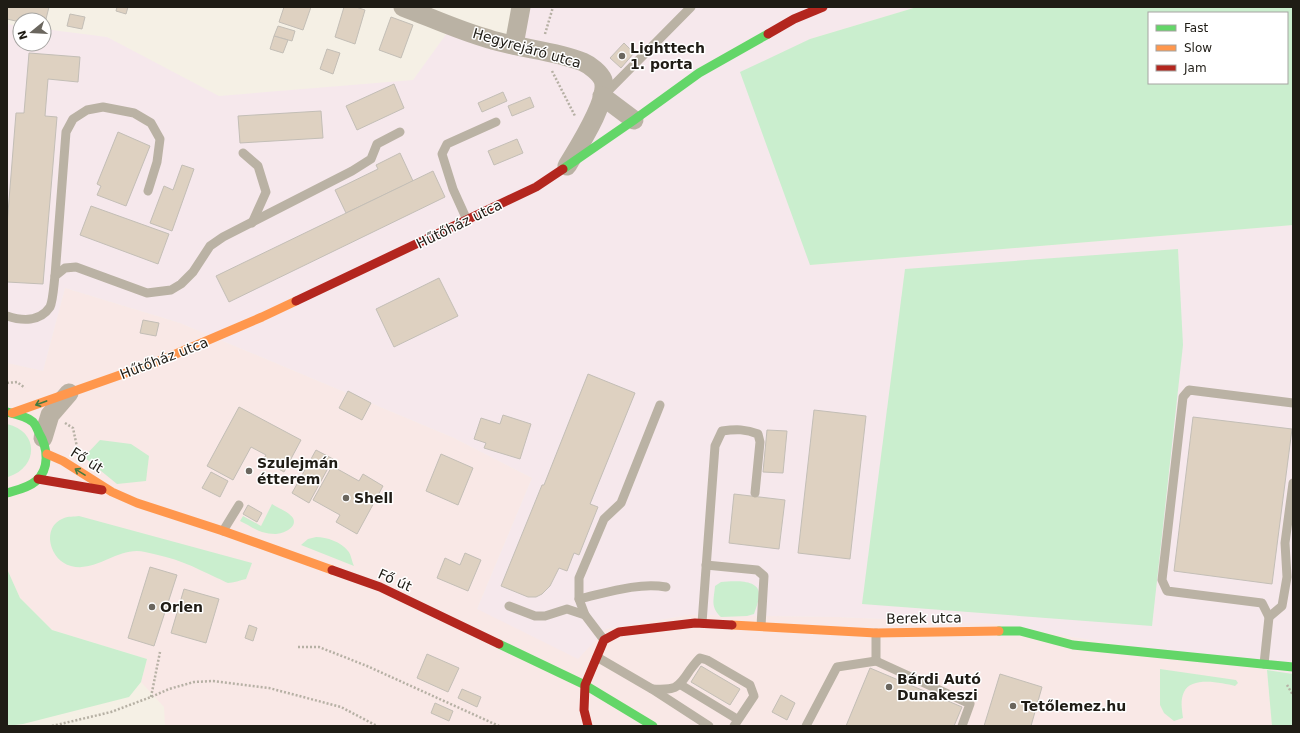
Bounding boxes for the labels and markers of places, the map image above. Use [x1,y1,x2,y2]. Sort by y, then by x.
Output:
place label: Lighttech 1. porta [630,40,705,72]
marker: Lighttech 1. porta [617,51,627,61]
place label: Szulejmán étterem [257,455,338,487]
marker: Szulejmán étterem [244,466,254,476]
place label: Shell [354,490,393,506]
marker: Shell [341,493,351,503]
place label: Orlen [160,599,203,615]
marker: Orlen [147,602,157,612]
place label: Bárdi Autó Dunakeszi [897,671,981,703]
marker: Bárdi Autó Dunakeszi [884,682,894,692]
place label: Tetőlemez.hu [1021,698,1126,714]
marker: Tetőlemez.hu [1008,701,1018,711]

